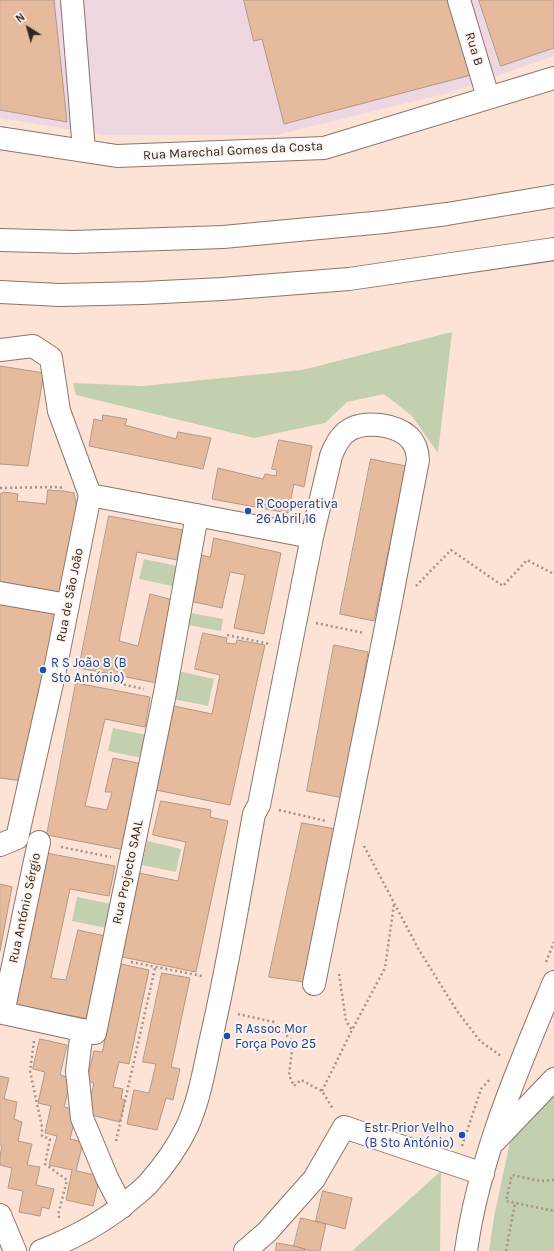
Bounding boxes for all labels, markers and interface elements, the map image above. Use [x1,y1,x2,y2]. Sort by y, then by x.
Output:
north arrow [8,8,48,48]
text: N [13,10,28,26]
street label: Rua B [462,30,486,68]
street label: Rua Marechal Gomes da Costa [143,138,323,164]
place label: R Cooperativa 26 Abril 16 [256,496,338,527]
marker: R Cooperativa 26 Abril 16 [243,506,253,516]
street label: Rua de São João [53,547,87,643]
place label: R S João 8 (B Sto António) [51,655,126,686]
marker: R S João 8 (B Sto António) [38,665,48,675]
street label: Rua Projecto SAAL [109,818,147,926]
street label: Rua António Sérgio [6,851,44,965]
place label: R Assoc Mor Força Povo 25 [235,1021,316,1052]
marker: R Assoc Mor Força Povo 25 [222,1031,232,1041]
place label: Estr Prior Velho (B Sto António) [364,1120,454,1151]
marker: Estr Prior Velho (B Sto António) [457,1130,467,1140]

